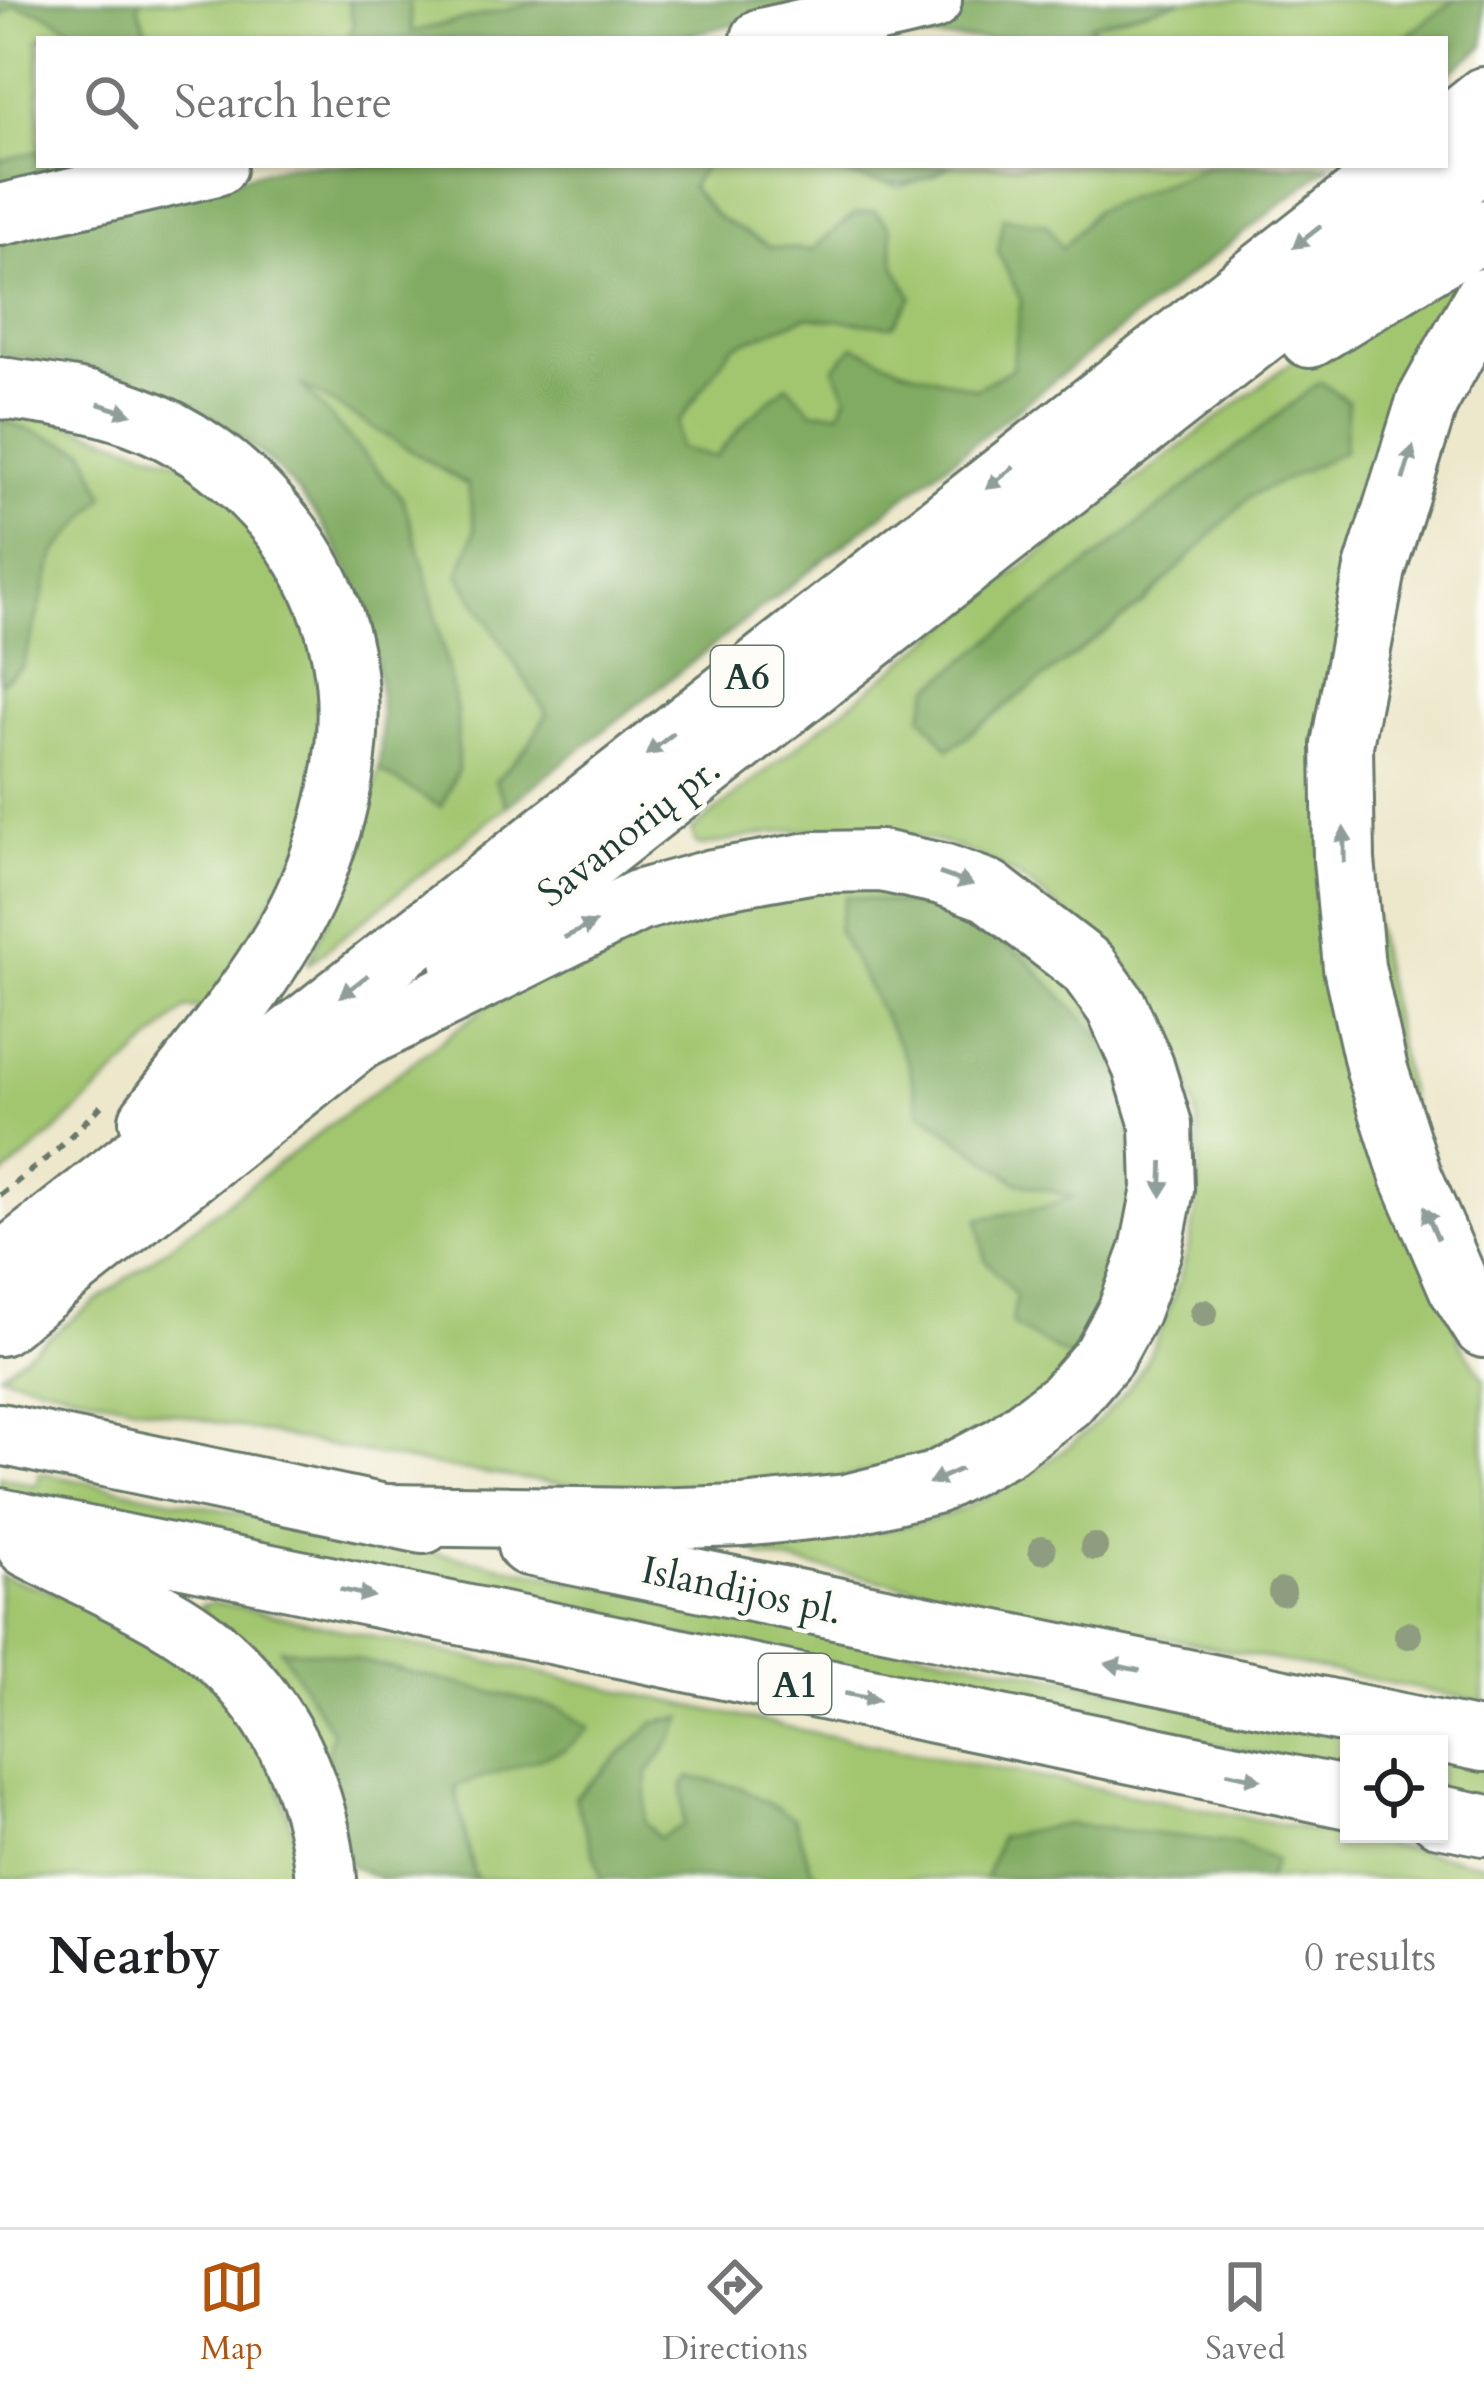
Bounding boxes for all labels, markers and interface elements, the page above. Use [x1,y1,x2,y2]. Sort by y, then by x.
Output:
search box [36,36,1448,168]
icon: search [78,69,144,135]
text: Search here [174,72,392,133]
one-way arrow [1291,224,1322,249]
one-way arrow [97,401,134,419]
one-way arrow [1400,444,1418,481]
one-way arrow [984,465,1015,490]
road number: A6 [711,646,783,706]
one-way arrow [644,732,675,756]
street label: Savanorių pr. [527,743,731,919]
one-way arrow [1334,825,1353,863]
one-way arrow [938,871,974,889]
one-way arrow [563,920,598,940]
one-way arrow [339,973,370,998]
one-way arrow [1152,1161,1171,1199]
one-way arrow [1421,1204,1440,1240]
one-way arrow [927,1467,962,1487]
street label: Islandijos pl. [637,1543,847,1638]
one-way arrow [338,1584,376,1603]
road number: A1 [759,1654,831,1714]
one-way arrow [1103,1657,1141,1676]
one-way arrow [843,1689,881,1708]
map controls [1340,1735,1448,1843]
button: locate [1340,1735,1448,1843]
one-way arrow [1225,1768,1263,1787]
text: Nearby [48,1922,220,1992]
text: 0 results [1304,1931,1436,1984]
tab: Map [199,2254,265,2371]
tab: Directions [662,2254,808,2371]
tab: Saved [1205,2254,1285,2371]

